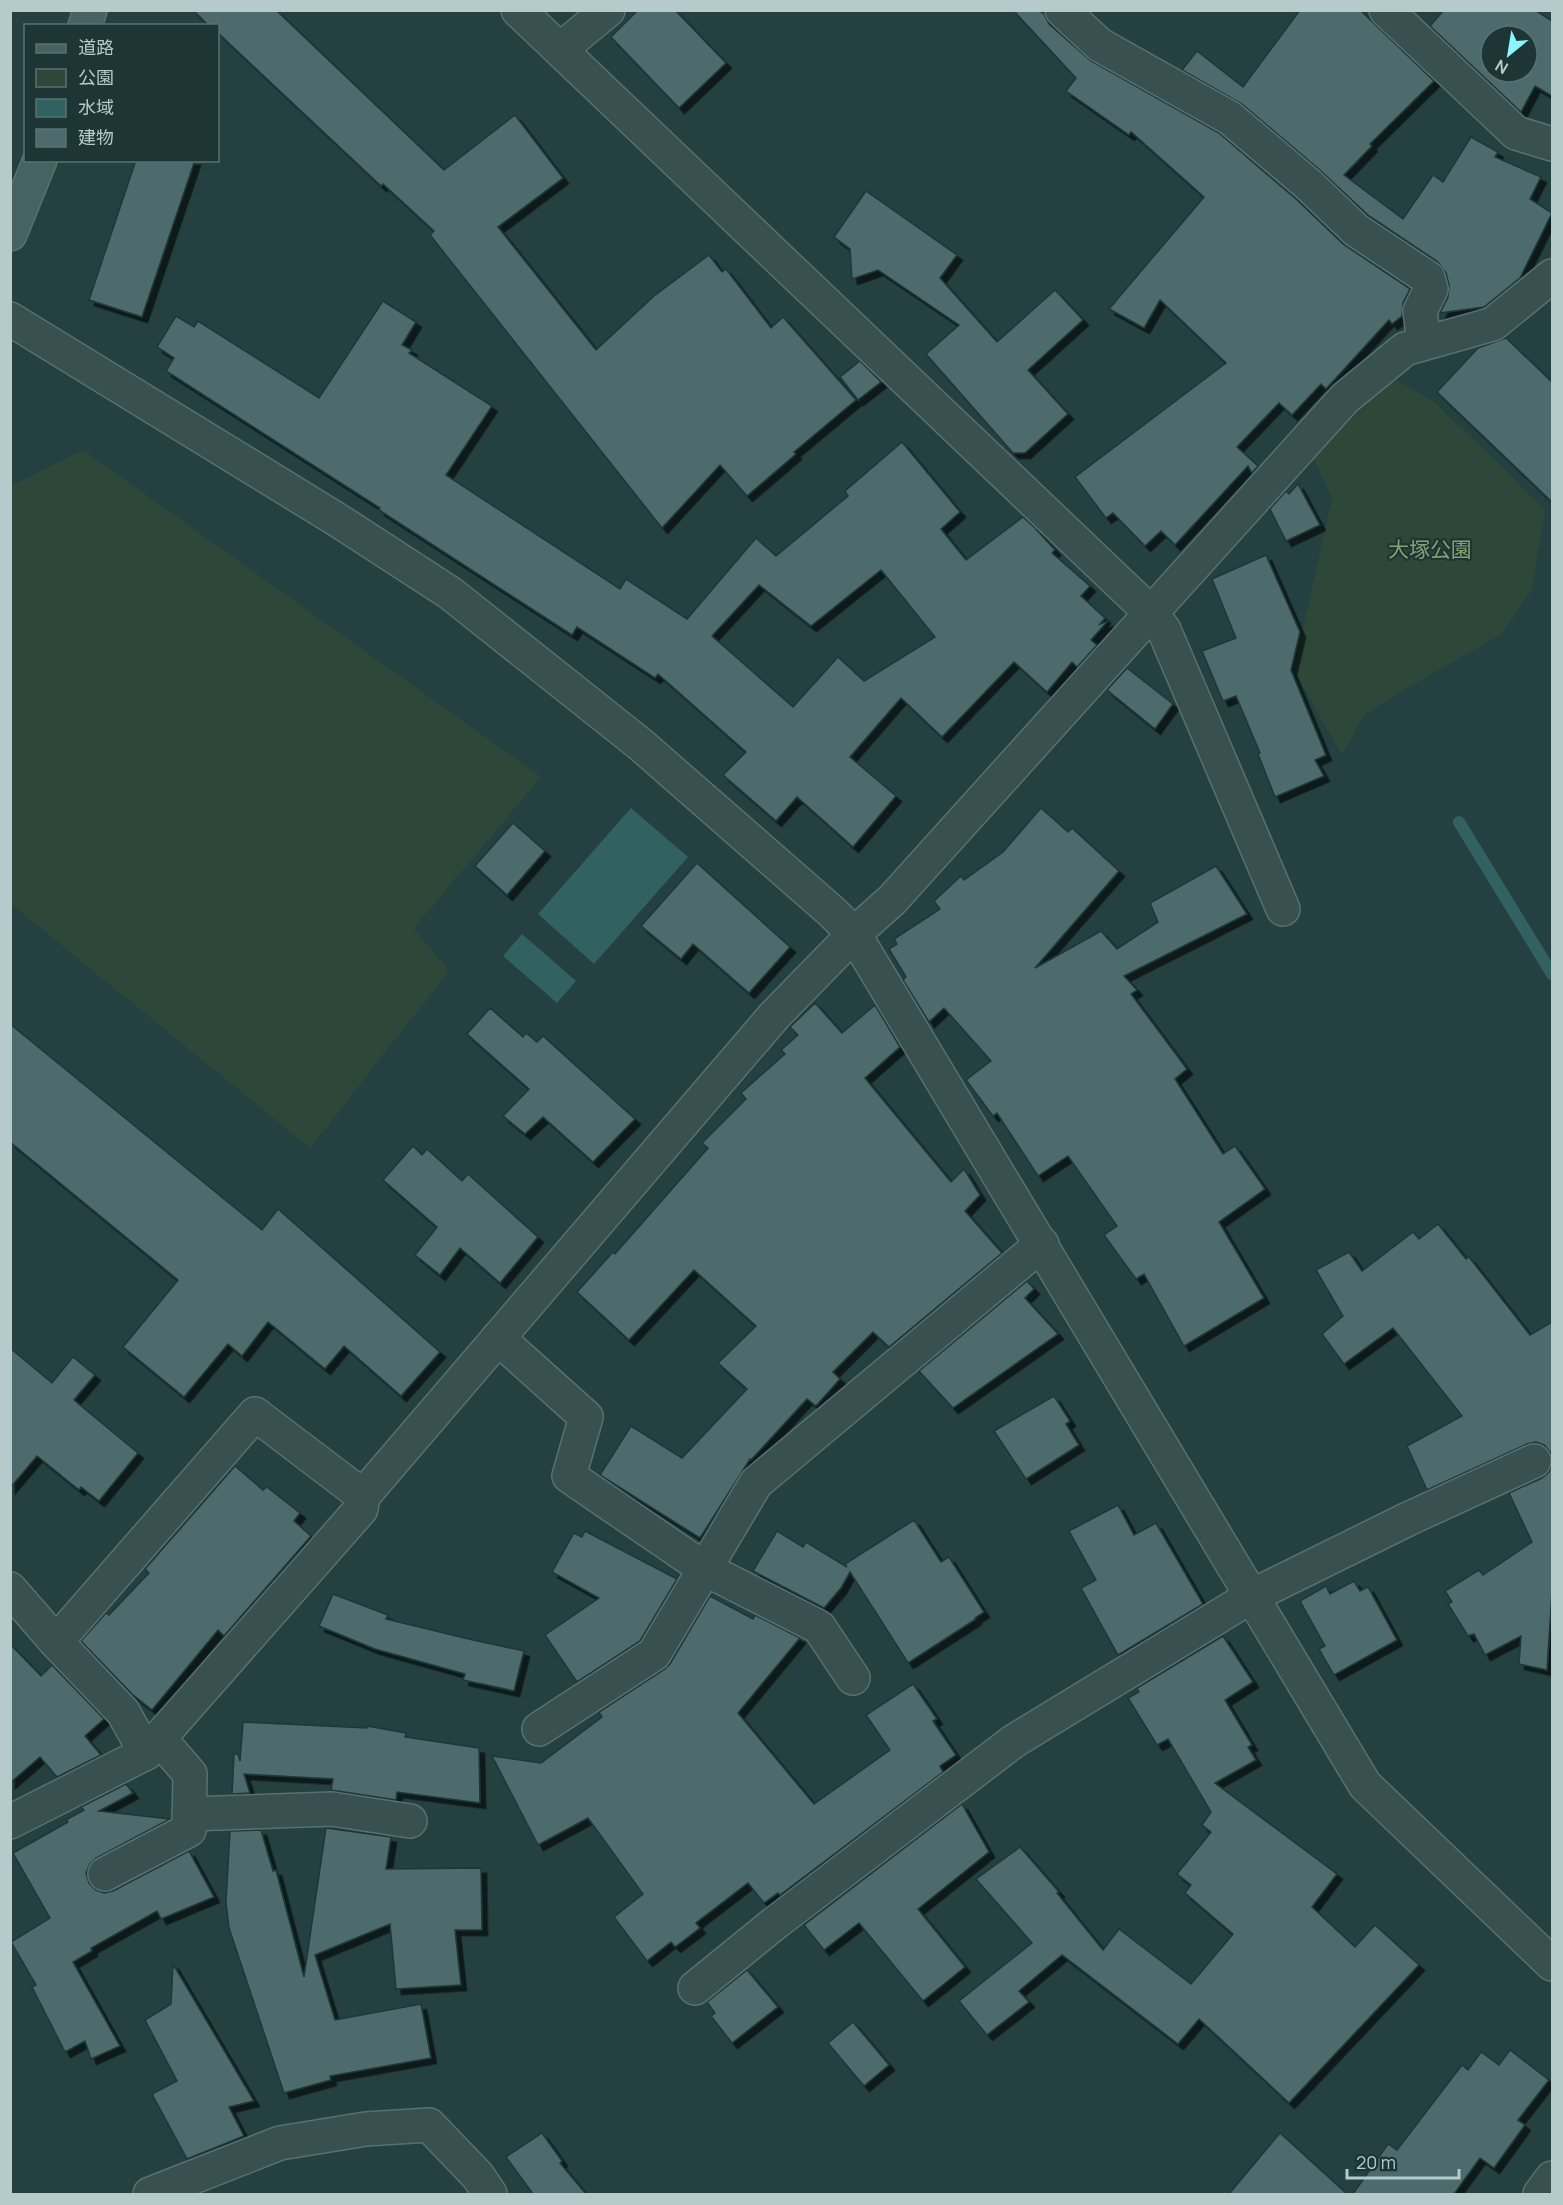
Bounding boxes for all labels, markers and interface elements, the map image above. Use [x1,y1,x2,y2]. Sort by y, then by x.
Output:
legend [24,24,219,162]
north arrow [1479,24,1539,84]
text: 道路 [78,35,114,59]
text: N [1491,55,1512,79]
text: 公園 [78,65,114,89]
text: 水域 [78,95,114,119]
text: 建物 [78,125,114,149]
park label: 大塚公園 [1388,535,1472,563]
scale bar [1347,2142,1460,2180]
text: 20 m [1356,2150,1396,2174]

